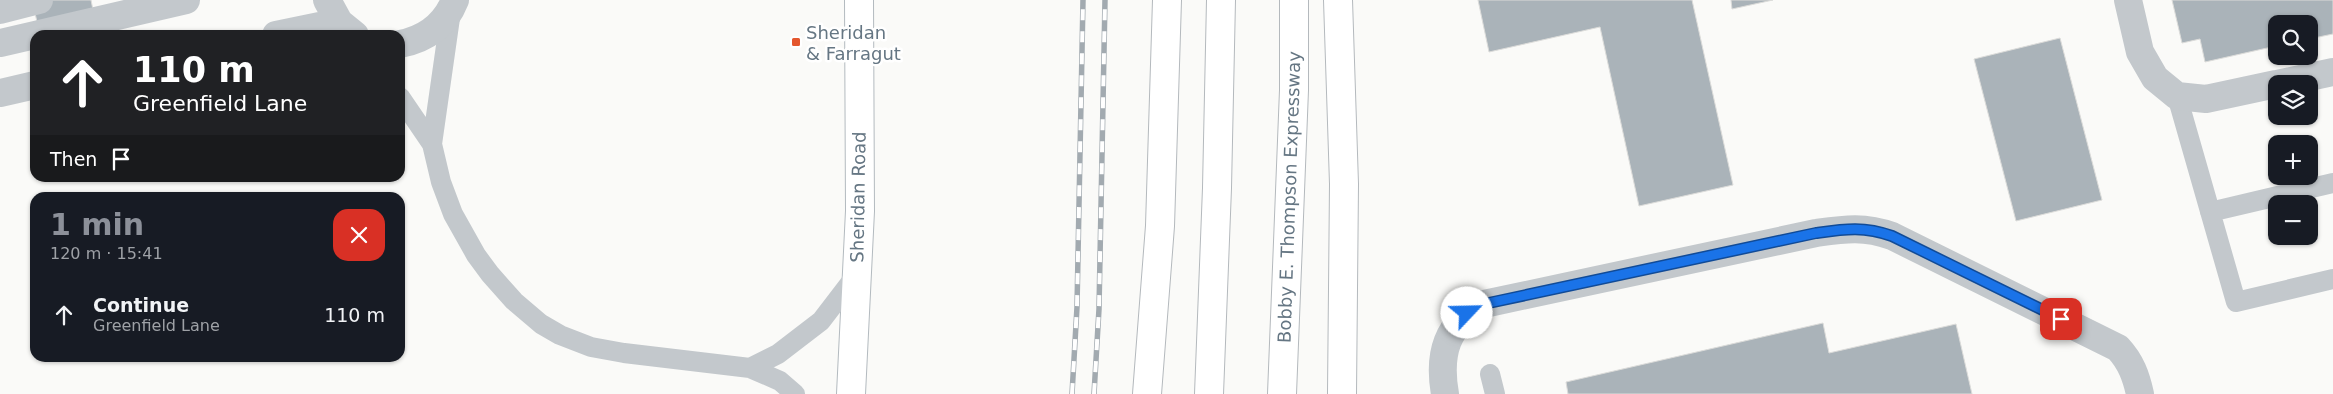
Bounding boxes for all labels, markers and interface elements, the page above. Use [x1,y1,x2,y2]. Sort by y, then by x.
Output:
map controls [2268,15,2318,245]
button: search [2268,15,2318,65]
place label: Sheridan & Farragut [806,22,901,64]
marker: Sheridan & Farragut [790,36,802,48]
icon: ahead [50,50,115,115]
text: 110 m [133,50,255,90]
street label: Bobby E. Thompson Expressway [1273,50,1305,343]
button: layers [2268,75,2318,125]
text: Greenfield Lane [133,91,307,116]
street label: Sheridan Road [846,131,870,263]
button: + [2268,135,2318,185]
icon: arrive [107,145,135,173]
text: Then [50,148,97,170]
button: − [2268,195,2318,245]
text: 1 min [50,207,144,242]
button: close [333,209,385,261]
text: 120 m · 15:41 [50,244,163,263]
position arrow [1440,286,1492,338]
text: Continue [93,294,189,316]
pin [2040,298,2082,340]
icon: ahead [50,301,78,329]
text: 110 m [324,304,385,326]
icon: arrive [2047,305,2075,333]
text: Greenfield Lane [93,316,220,335]

